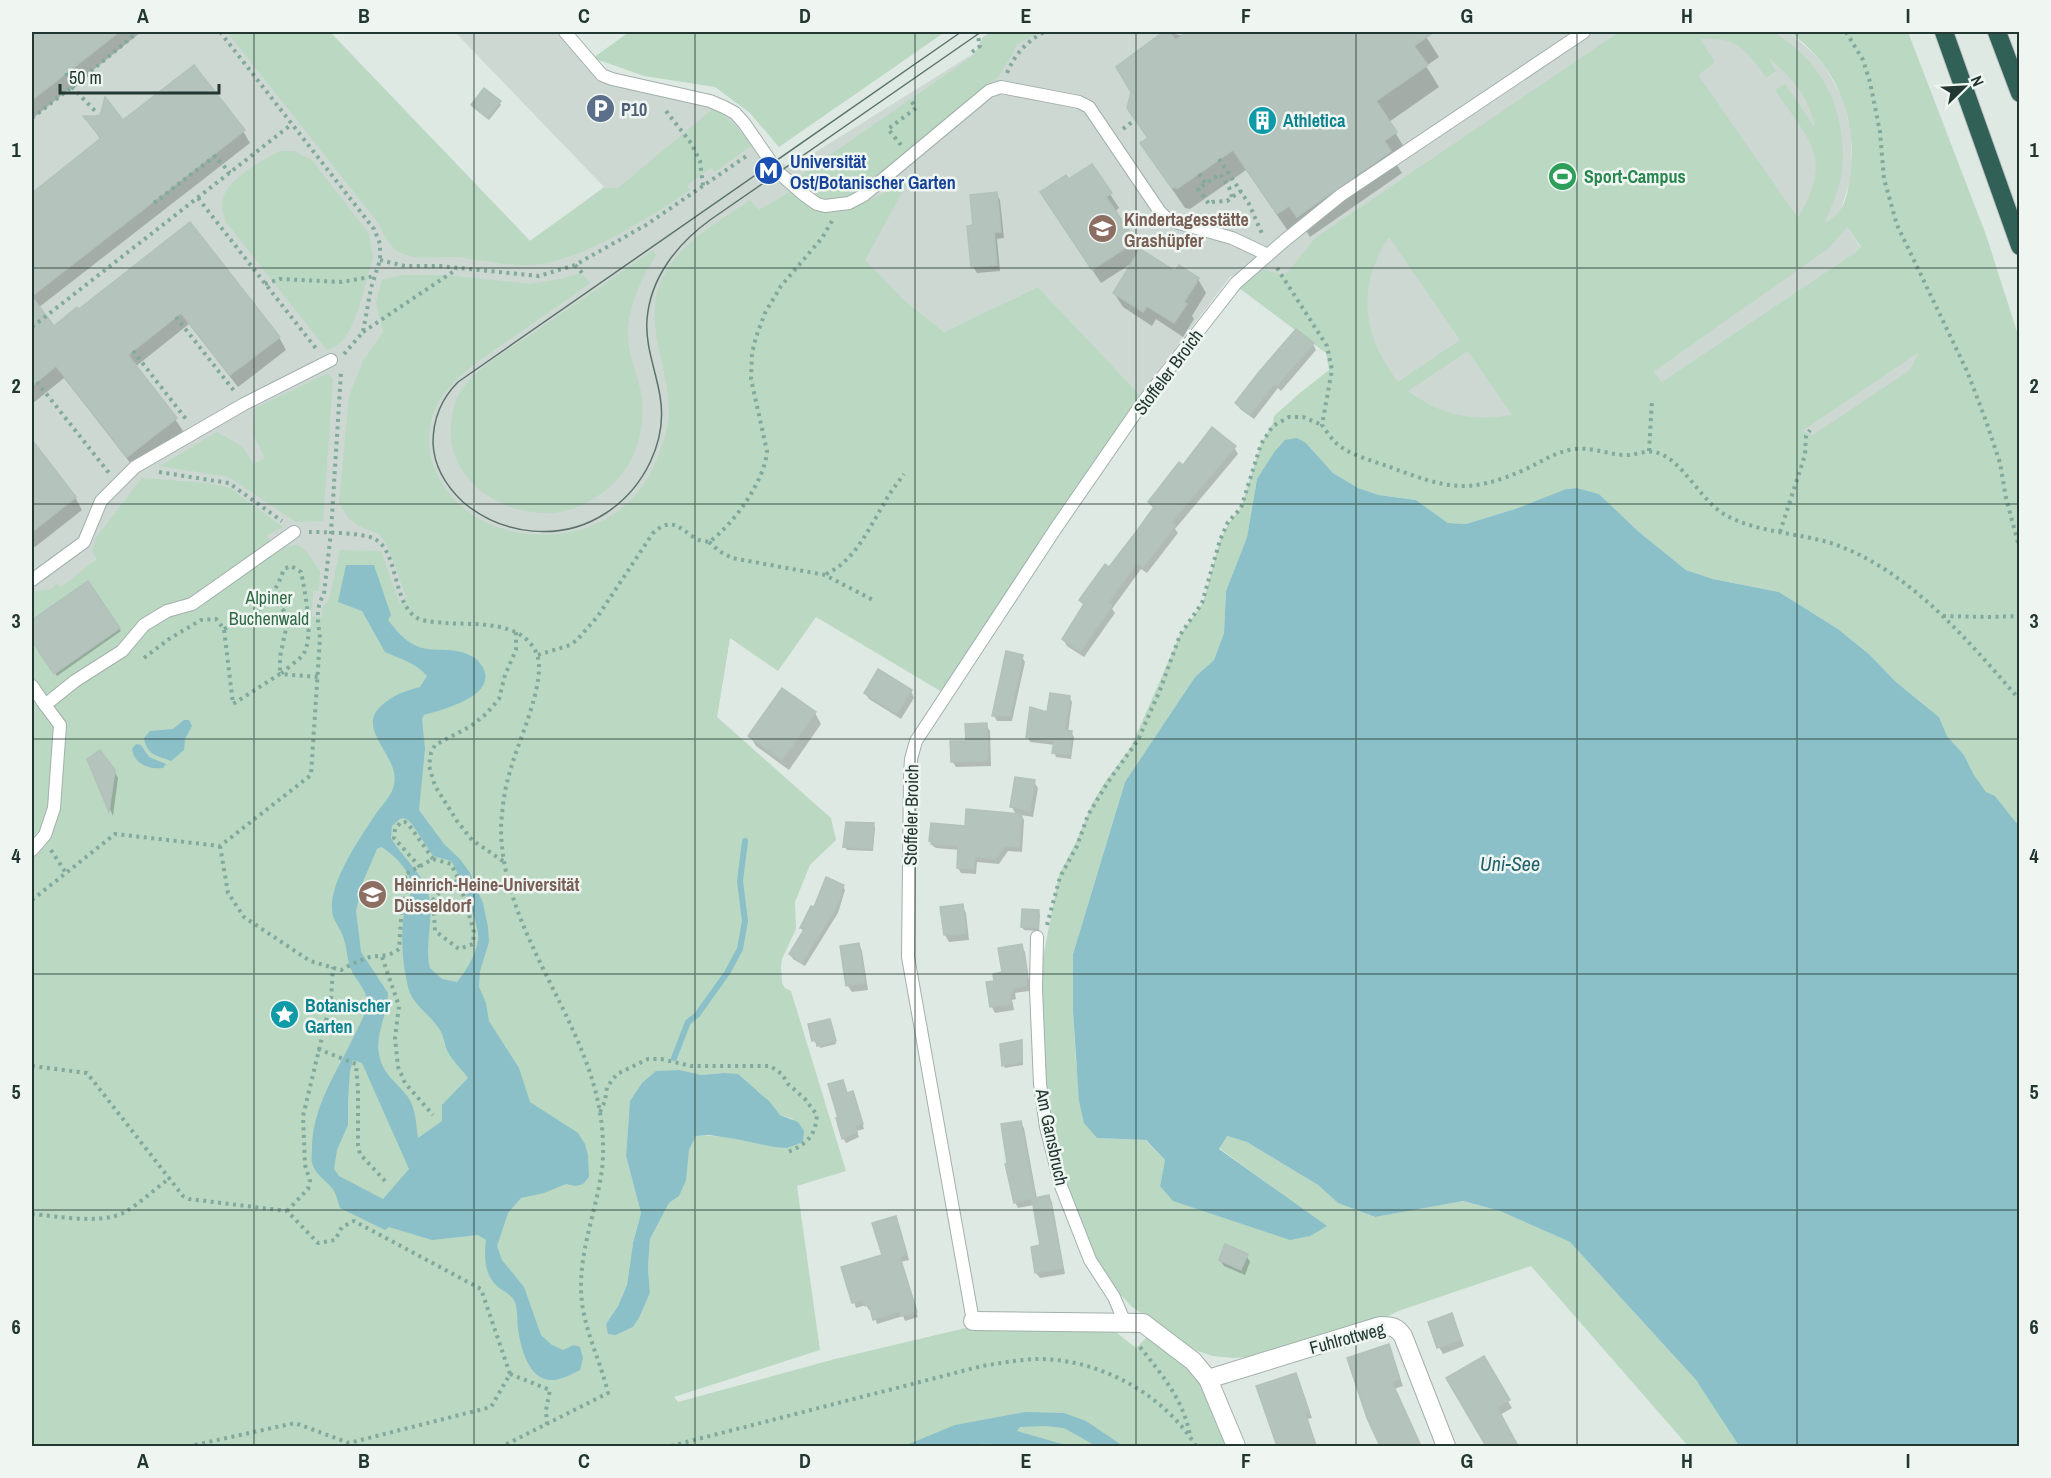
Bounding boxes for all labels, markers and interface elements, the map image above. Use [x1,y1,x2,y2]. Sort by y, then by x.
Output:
text: A [137,2,149,29]
text: B [358,2,370,29]
text: C [578,2,590,29]
text: D [799,2,811,29]
text: E [1021,2,1032,29]
text: F [1241,2,1251,29]
text: G [1461,2,1473,29]
text: H [1681,2,1693,29]
text: I [1906,2,1910,29]
scale bar [60,57,219,95]
north arrow [1934,57,1994,117]
text: 50 m [69,65,102,90]
text: N [1966,72,1990,90]
parking icon: P10 [584,93,616,125]
place label: P10 [621,97,647,122]
building icon: Athletica [1246,104,1278,136]
place label: Athletica [1283,108,1346,133]
text: 1 [11,136,21,163]
text: 1 [2029,136,2039,163]
place label: Universität Ost/Botanischer Garten [790,149,956,195]
metro station icon: Universität Ost/Botanischer Garten [753,155,785,187]
sports icon: Sport-Campus [1547,160,1579,192]
place label: Sport-Campus [1584,164,1686,189]
place label: Kindertagesstätte Grashüpfer [1124,207,1249,253]
school or university icon: Kindertagesstätte Grashüpfer [1087,213,1119,245]
street label: Stoffeler Broich [1127,324,1209,420]
text: 2 [11,372,21,399]
text: 2 [2029,372,2039,399]
park label: Alpiner Buchenwald [229,585,309,631]
text: 3 [11,607,21,634]
text: 3 [2029,607,2039,634]
street label: Stoffeler Broich [898,764,924,866]
text: 4 [11,842,21,869]
text: 4 [2029,842,2039,869]
water label: Uni-See [1480,850,1540,877]
place label: Heinrich-Heine-Universität Düsseldorf [394,872,579,918]
school or university icon: Heinrich-Heine-Universität Düsseldorf [357,878,389,910]
place label: Botanischer Garten [305,993,391,1039]
place icon: Botanischer Garten [268,999,300,1031]
text: 5 [11,1078,21,1105]
text: 5 [2029,1078,2039,1105]
street label: Am Gansbruch [1029,1085,1074,1188]
text: 6 [11,1313,21,1340]
text: 6 [2029,1313,2039,1340]
street label: Fuhlrottweg [1307,1316,1388,1360]
text: A [137,1447,149,1474]
text: B [358,1447,370,1474]
text: C [578,1447,590,1474]
text: D [799,1447,811,1474]
text: E [1021,1447,1032,1474]
text: F [1241,1447,1251,1474]
text: G [1461,1447,1473,1474]
text: H [1681,1447,1693,1474]
text: I [1906,1447,1910,1474]

